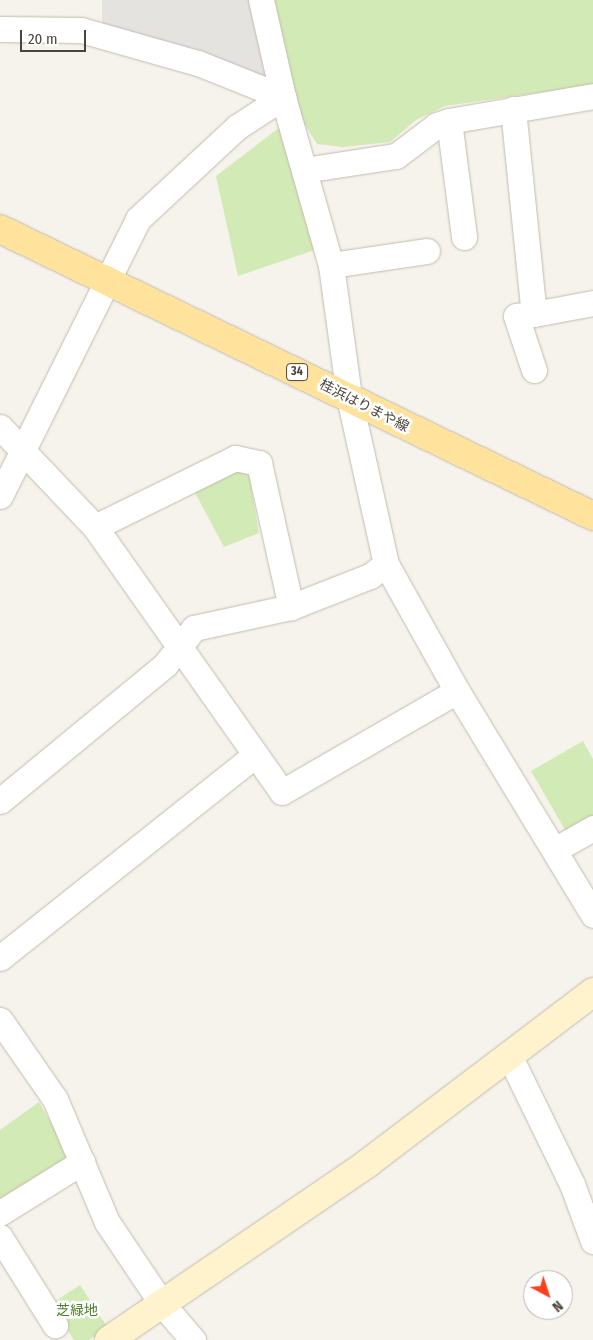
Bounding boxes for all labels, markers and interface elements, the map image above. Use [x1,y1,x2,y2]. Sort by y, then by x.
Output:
scale bar [22,20,89,52]
text: 20 m [28,30,58,48]
road number: 34 [286,362,308,382]
street label: 桂浜はりまや線 [317,376,411,436]
north arrow [523,1270,573,1320]
text: N [549,1297,566,1315]
park label: 芝緑地 [56,1303,98,1319]

